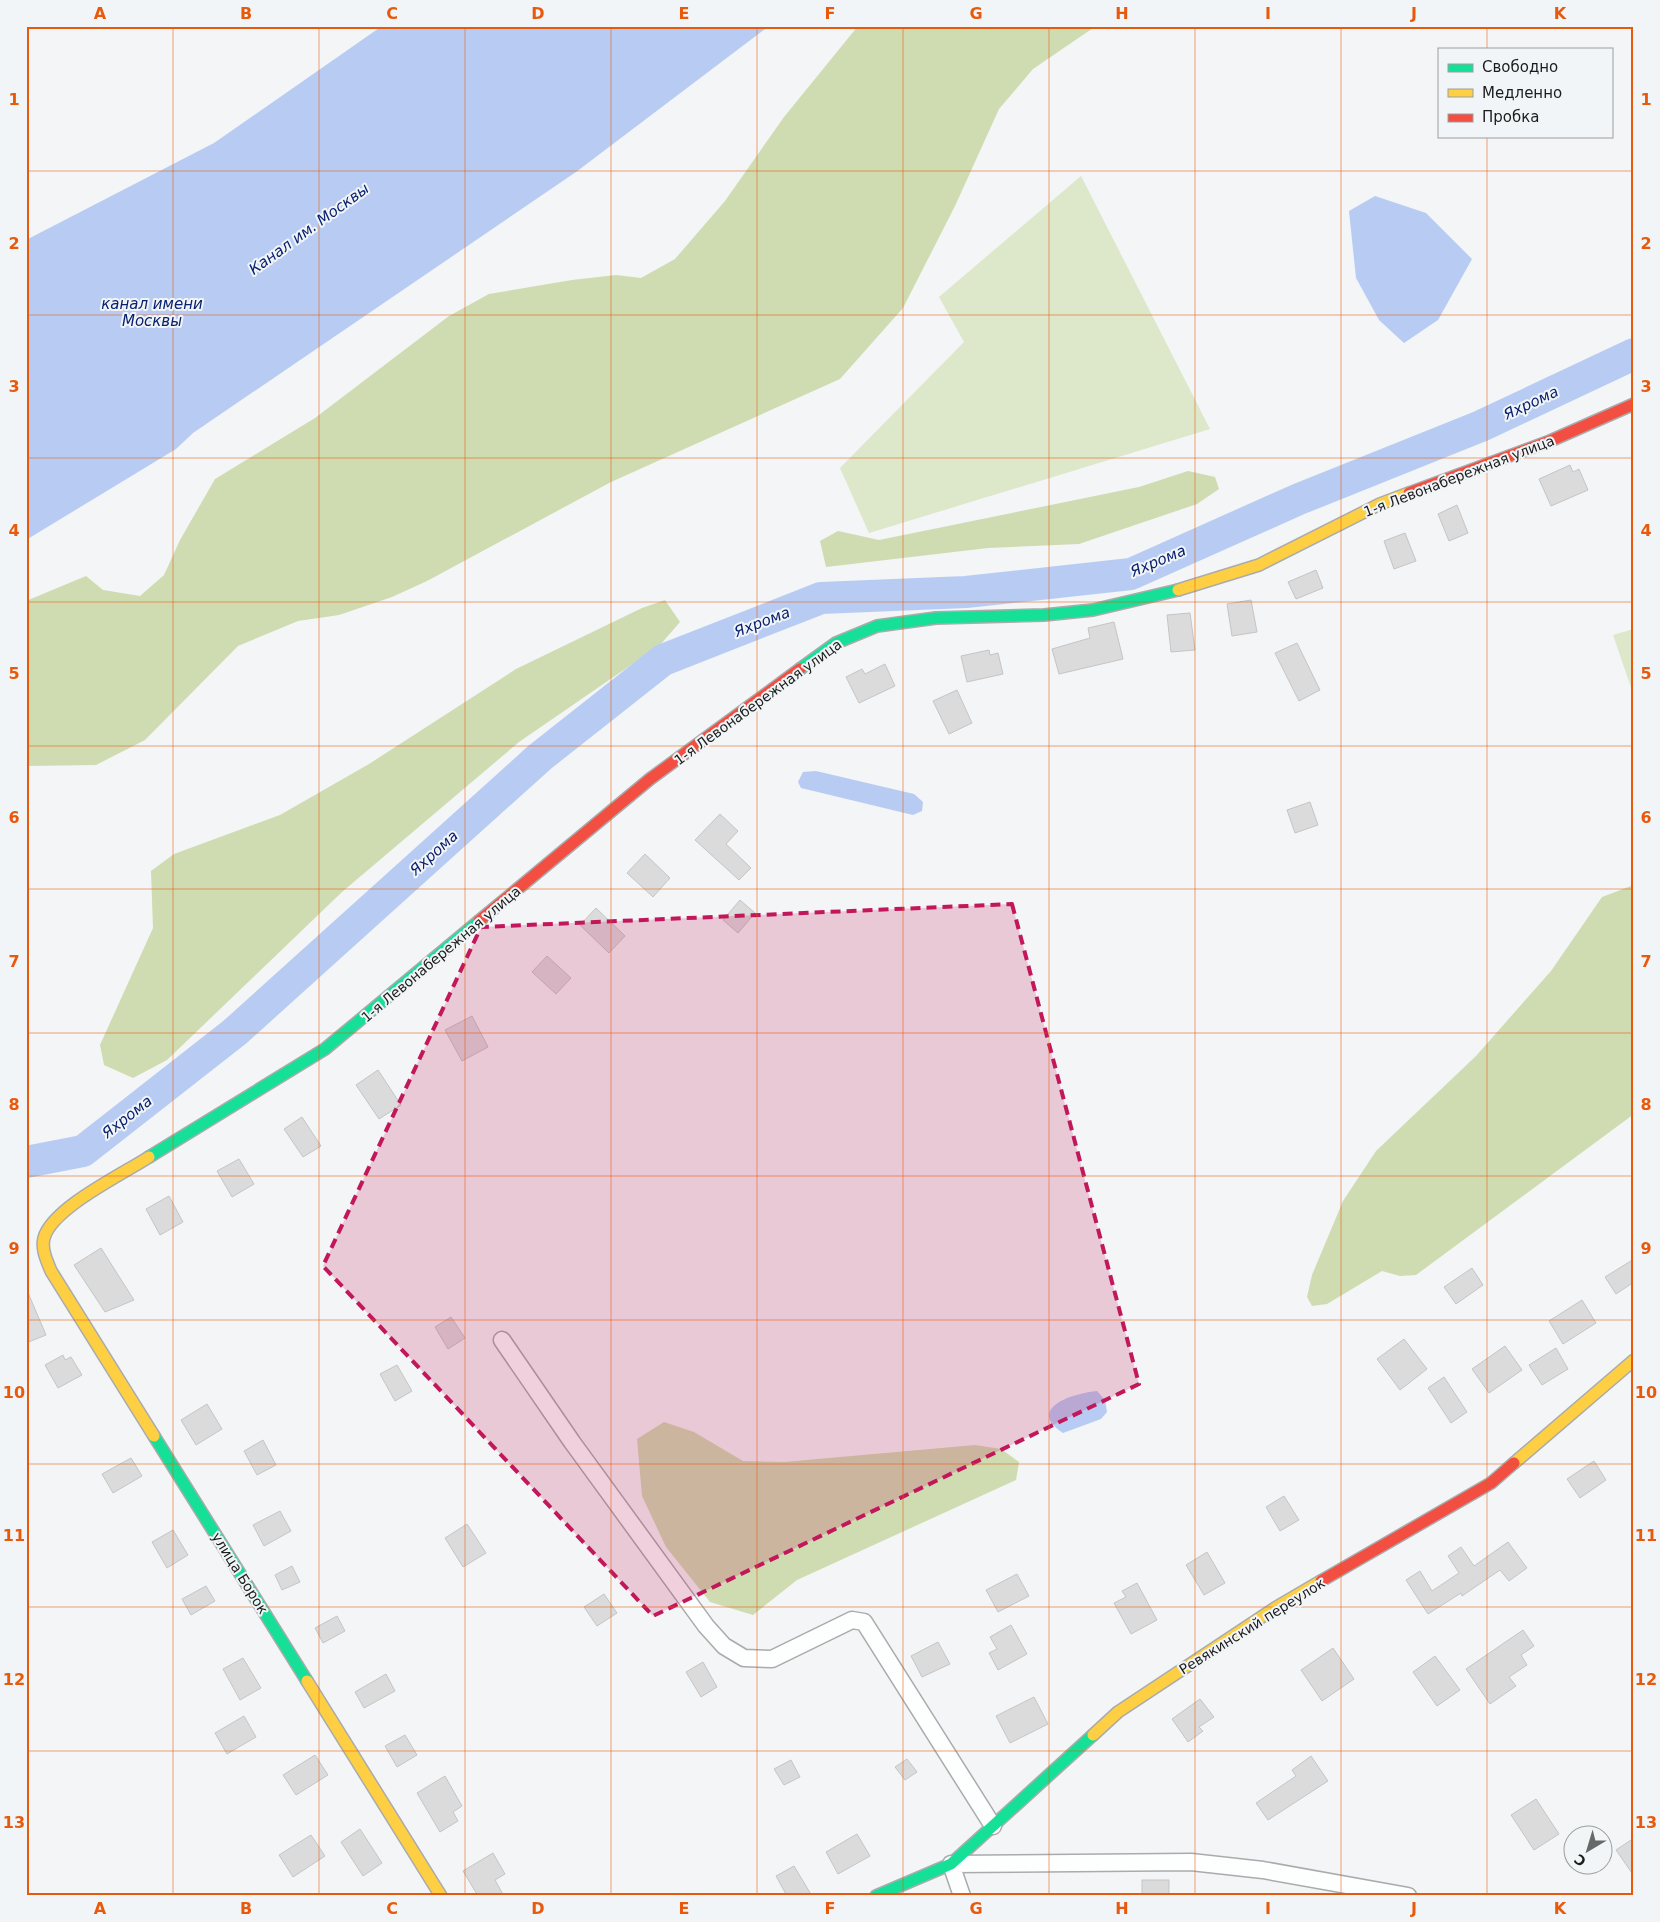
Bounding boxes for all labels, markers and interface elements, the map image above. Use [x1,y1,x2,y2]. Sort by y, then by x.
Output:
text: A [94,4,107,23]
text: B [240,4,252,23]
text: C [386,4,398,23]
text: D [531,4,545,23]
text: E [679,4,689,23]
text: F [825,4,835,23]
text: G [969,4,983,23]
text: H [1115,4,1129,23]
text: I [1265,4,1271,23]
text: J [1410,4,1417,23]
text: K [1554,4,1567,23]
legend [1438,48,1612,138]
text: Свободно [1482,58,1558,76]
text: Медленно [1482,84,1562,102]
text: 1 [8,90,20,109]
text: 1 [1640,90,1652,109]
text: Пробка [1482,108,1539,126]
water label: Канал им. Москвы [245,179,373,279]
text: 2 [8,234,20,253]
text: 2 [1640,234,1652,253]
water label: канал имени Москвы [101,295,203,330]
text: 3 [8,377,20,396]
text: 3 [1640,377,1652,396]
water label: Яхрома [1500,382,1561,424]
street label: 1-я Левонабережная улица [1361,432,1557,520]
text: 4 [8,521,20,540]
text: 4 [1640,521,1652,540]
water label: Яхрома [1127,541,1188,581]
water label: Яхрома [731,603,793,641]
street label: 1-я Левонабережная улица [671,636,845,768]
text: 5 [8,664,20,683]
text: 5 [1640,664,1652,683]
text: 6 [8,808,20,827]
text: 6 [1640,808,1652,827]
water label: Яхрома [405,827,462,880]
street label: 1-я Левонабережная улица [358,883,524,1025]
text: 7 [8,952,20,971]
text: 7 [1640,952,1652,971]
water label: Яхрома [98,1092,156,1143]
text: 8 [8,1095,20,1114]
text: 8 [1640,1095,1652,1114]
text: 9 [8,1239,20,1258]
text: 9 [1640,1239,1652,1258]
text: 10 [3,1383,25,1402]
text: 10 [1635,1383,1657,1402]
text: 11 [3,1526,25,1545]
text: 11 [1635,1526,1657,1545]
street label: улица Борок [209,1529,271,1617]
street label: Ревякинский переулок [1176,1574,1328,1678]
text: 12 [3,1670,25,1689]
text: 12 [1635,1670,1657,1689]
text: 13 [3,1813,25,1832]
text: 13 [1635,1813,1657,1832]
north arrow [1562,1824,1612,1874]
text: С [1571,1851,1589,1870]
text: A [94,1899,107,1918]
text: B [240,1899,252,1918]
text: C [386,1899,398,1918]
text: D [531,1899,545,1918]
text: E [679,1899,689,1918]
text: F [825,1899,835,1918]
text: G [969,1899,983,1918]
text: H [1115,1899,1129,1918]
text: I [1265,1899,1271,1918]
text: J [1410,1899,1417,1918]
text: K [1554,1899,1567,1918]

